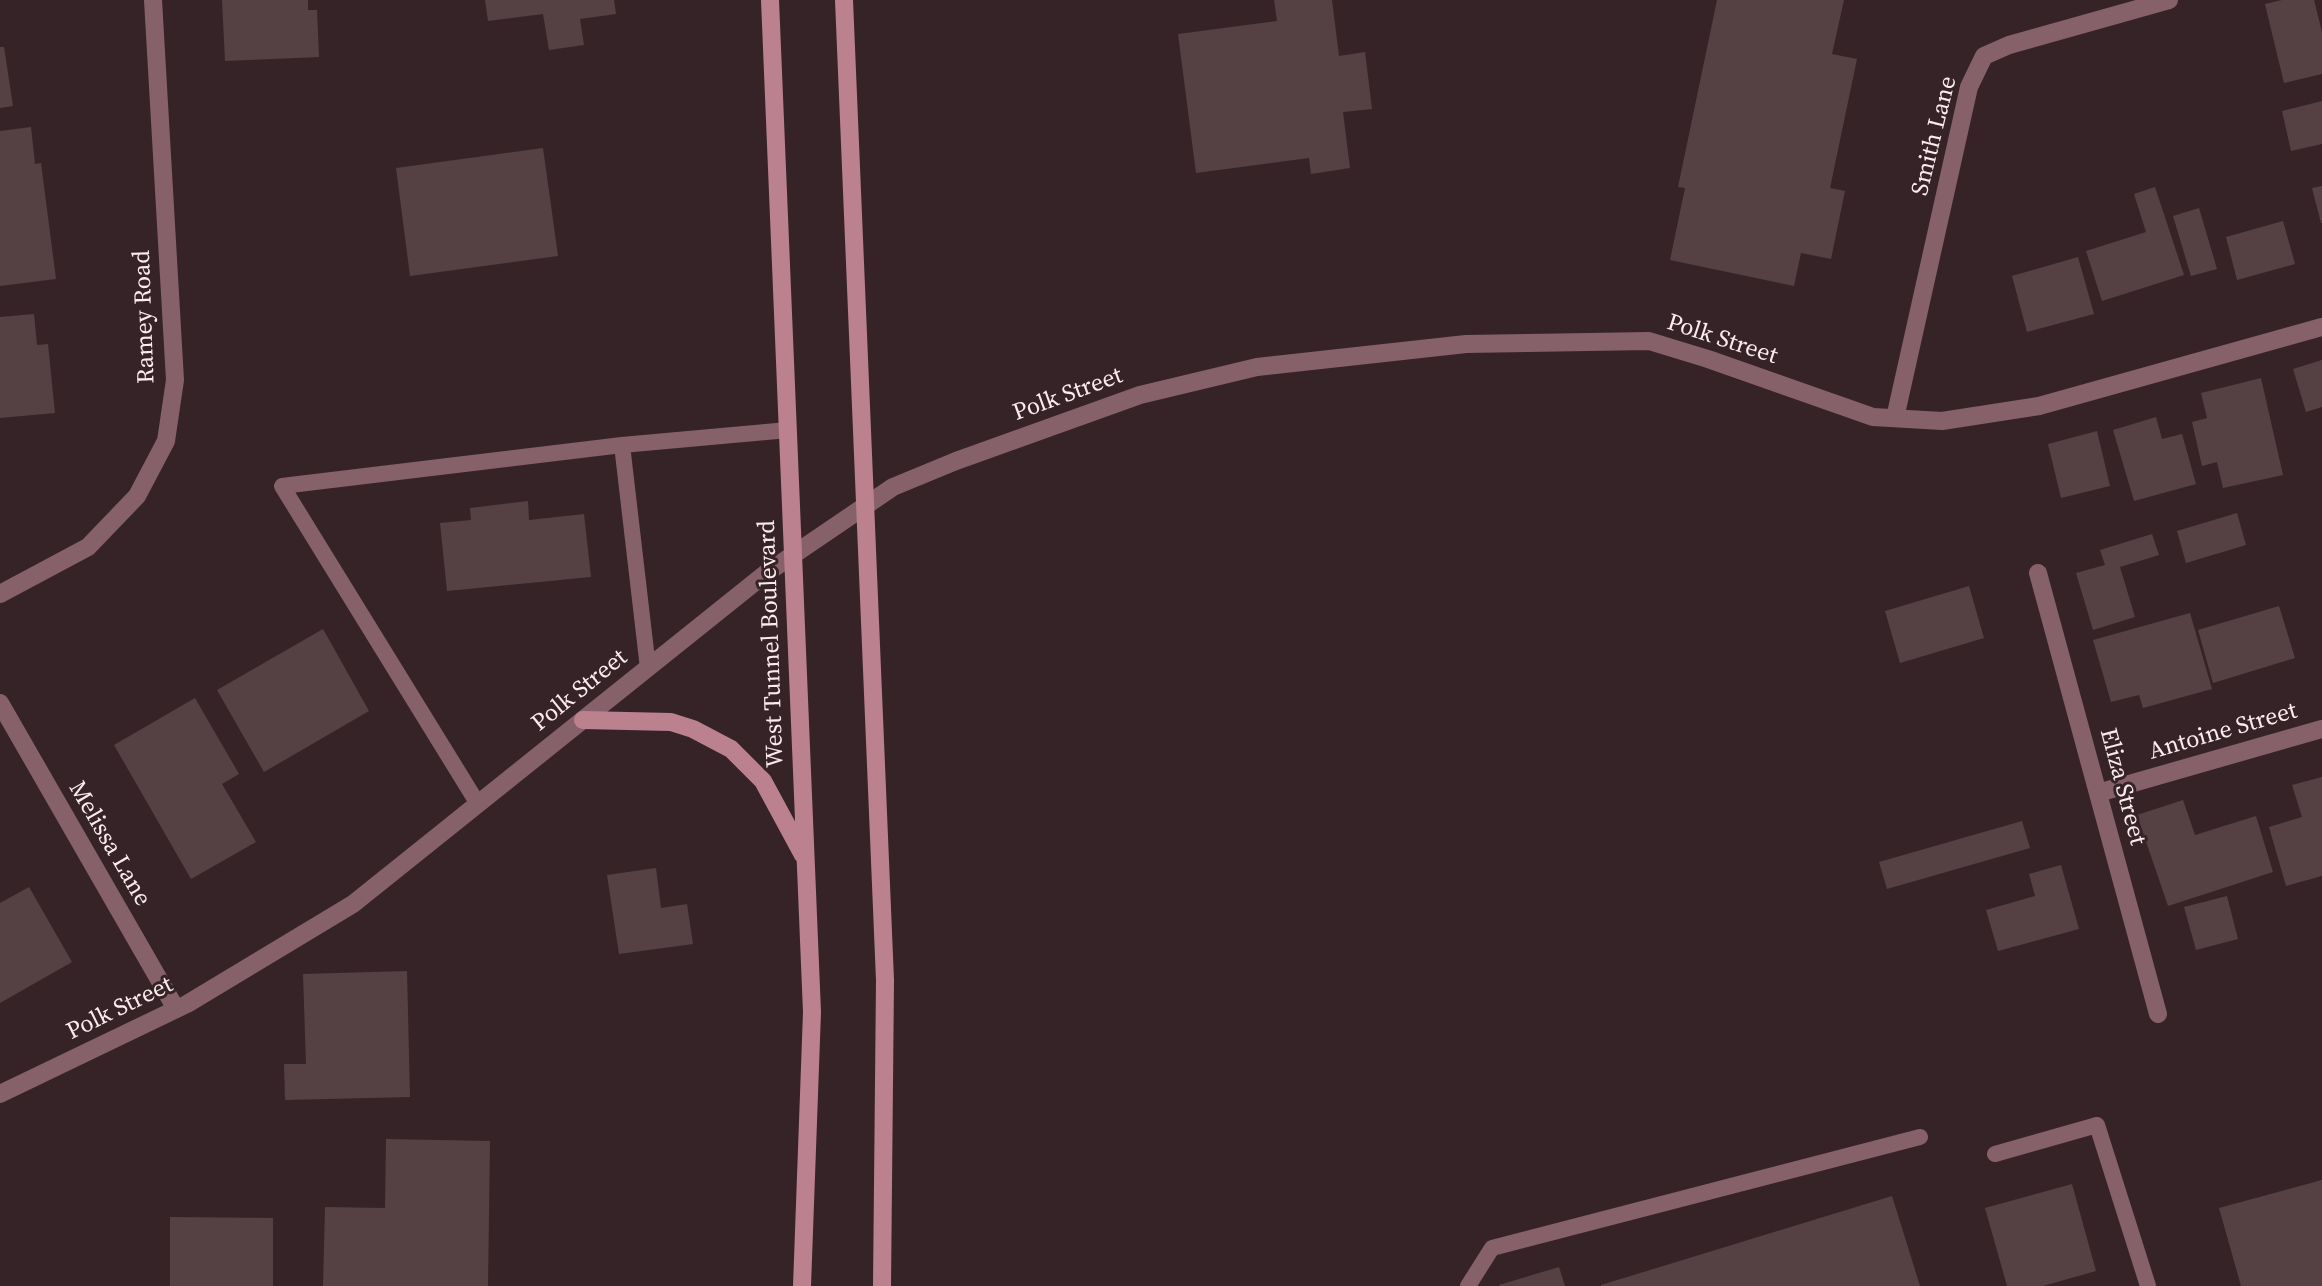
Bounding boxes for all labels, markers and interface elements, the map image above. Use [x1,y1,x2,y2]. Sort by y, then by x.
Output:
street label: Smith Lane [1906,73,1964,199]
street label: Ramey Road [128,250,162,384]
street label: Polk Street [1663,309,1781,371]
street label: Polk Street [1009,362,1127,428]
street label: West Tunnel Boulevard [753,520,791,768]
street label: Polk Street [526,644,634,738]
street label: Antoine Street [2146,697,2300,767]
street label: Eliza Street [2093,726,2151,848]
street label: Melissa Lane [62,776,156,912]
street label: Polk Street [62,971,178,1047]

